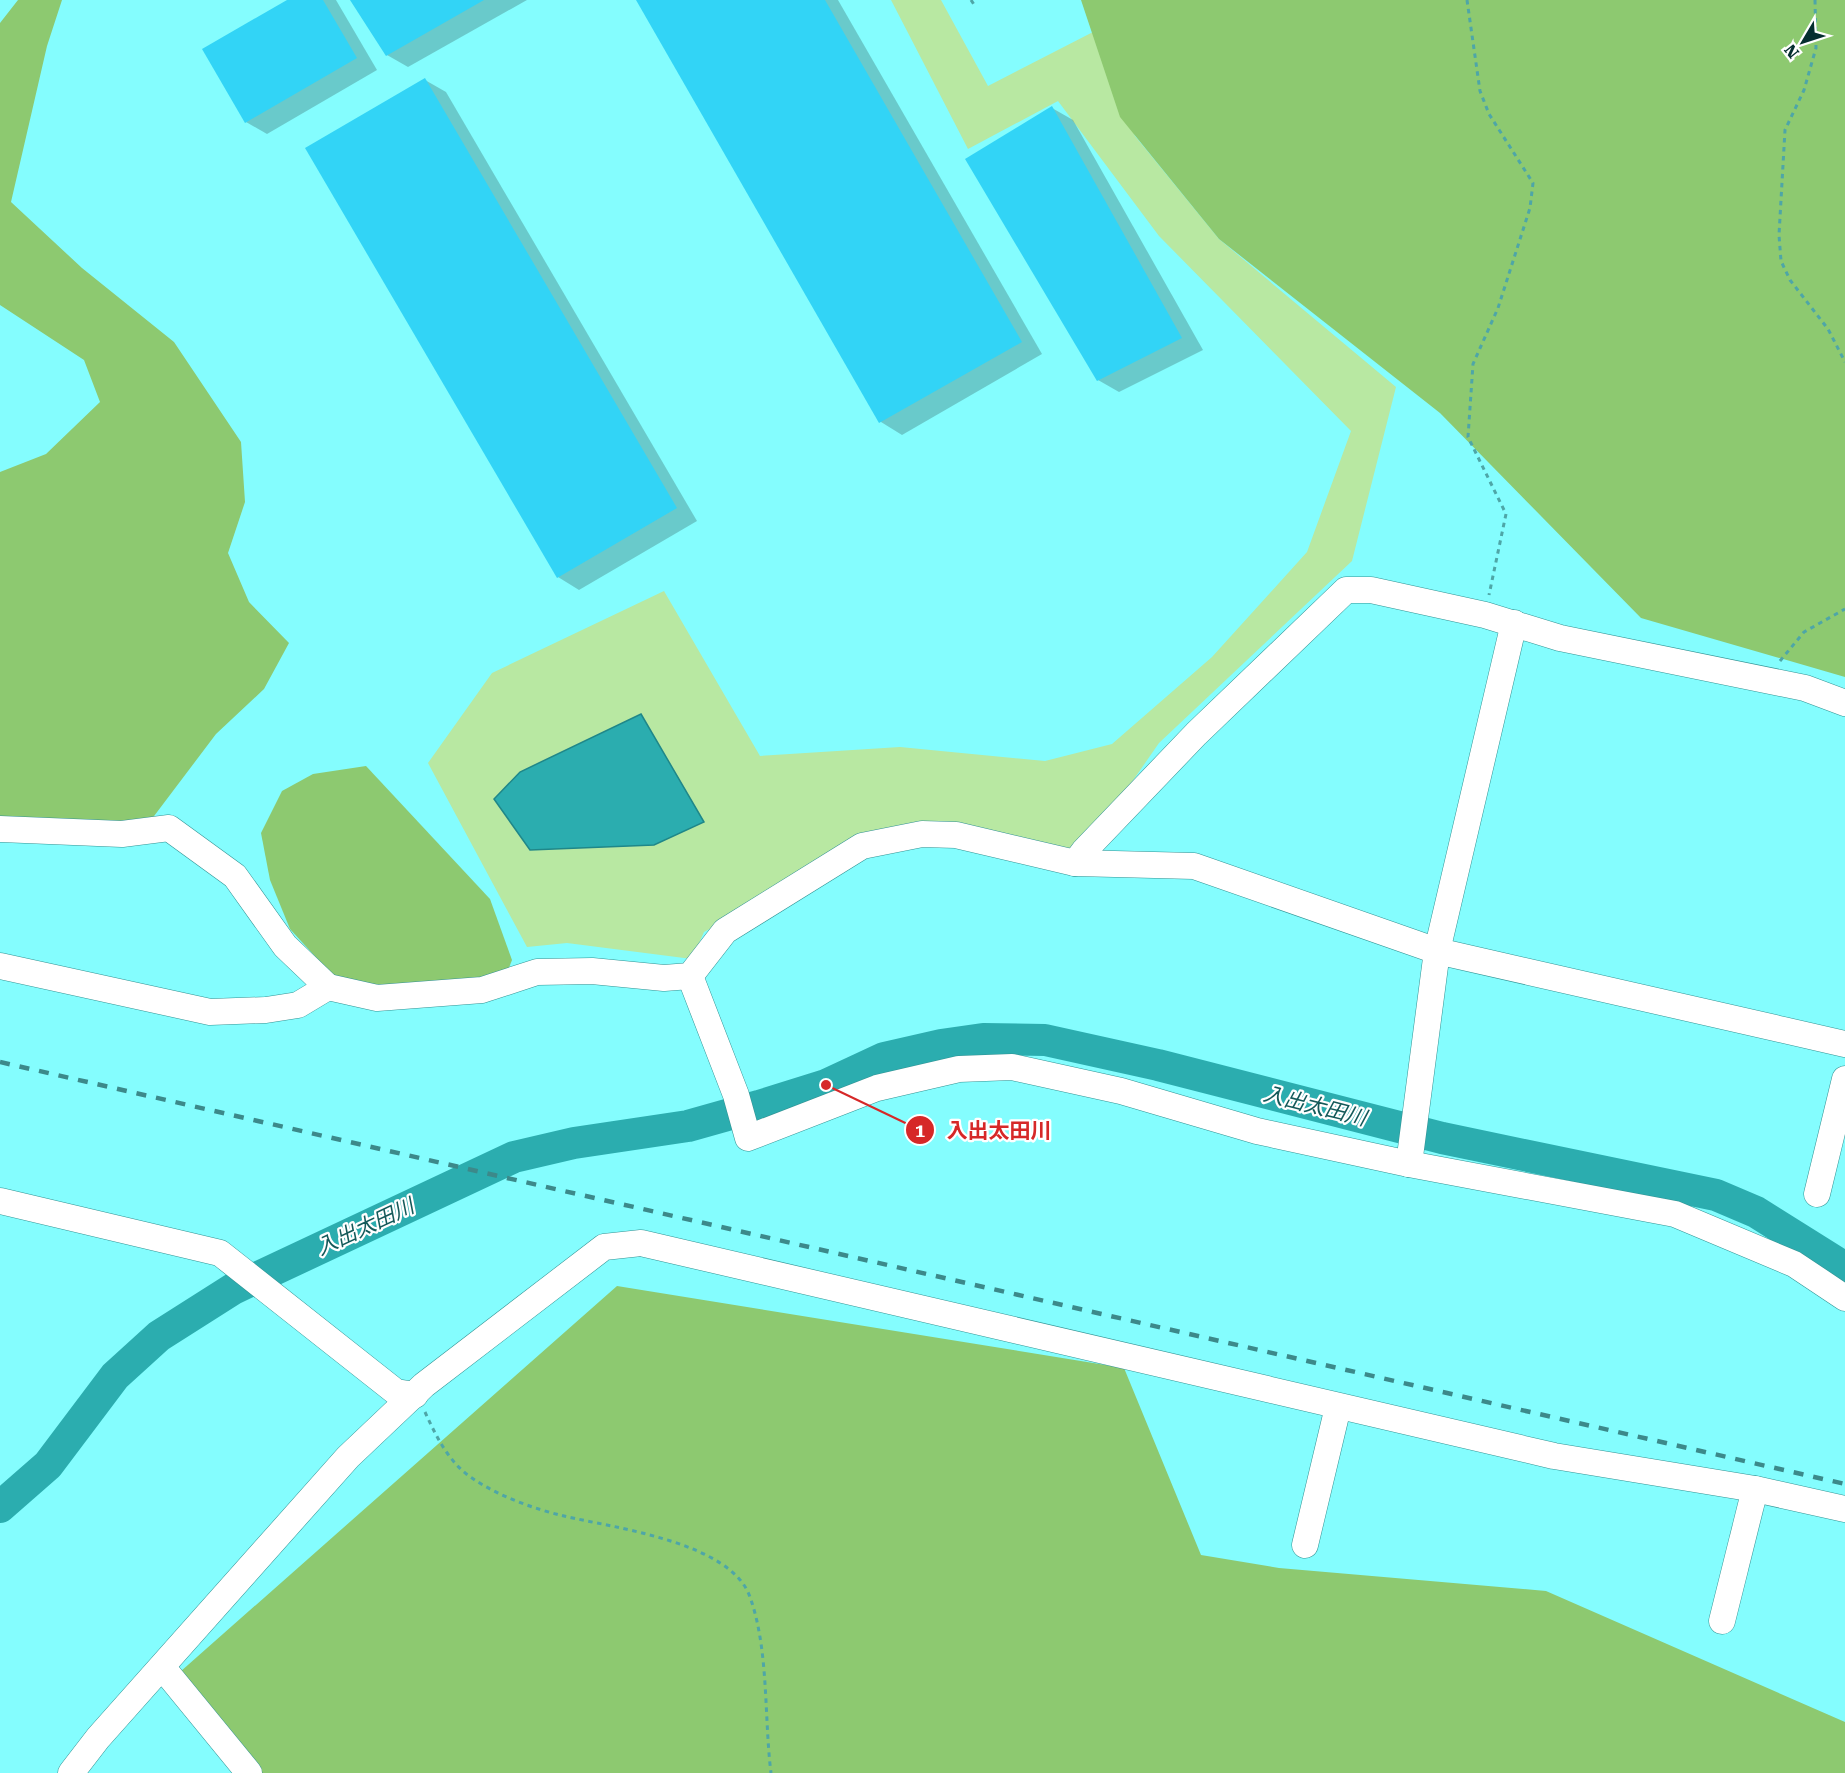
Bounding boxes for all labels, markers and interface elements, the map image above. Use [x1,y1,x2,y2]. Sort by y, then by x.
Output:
north arrow [1773,12,1833,72]
text: N [1780,40,1803,62]
water label: 入出太田川 [1261,1082,1371,1131]
callout: 入出太田川 [905,1111,1064,1150]
text: 入出太田川 [947,1119,1052,1143]
text: 1 [915,1120,925,1141]
water label: 入出太田川 [312,1193,419,1260]

